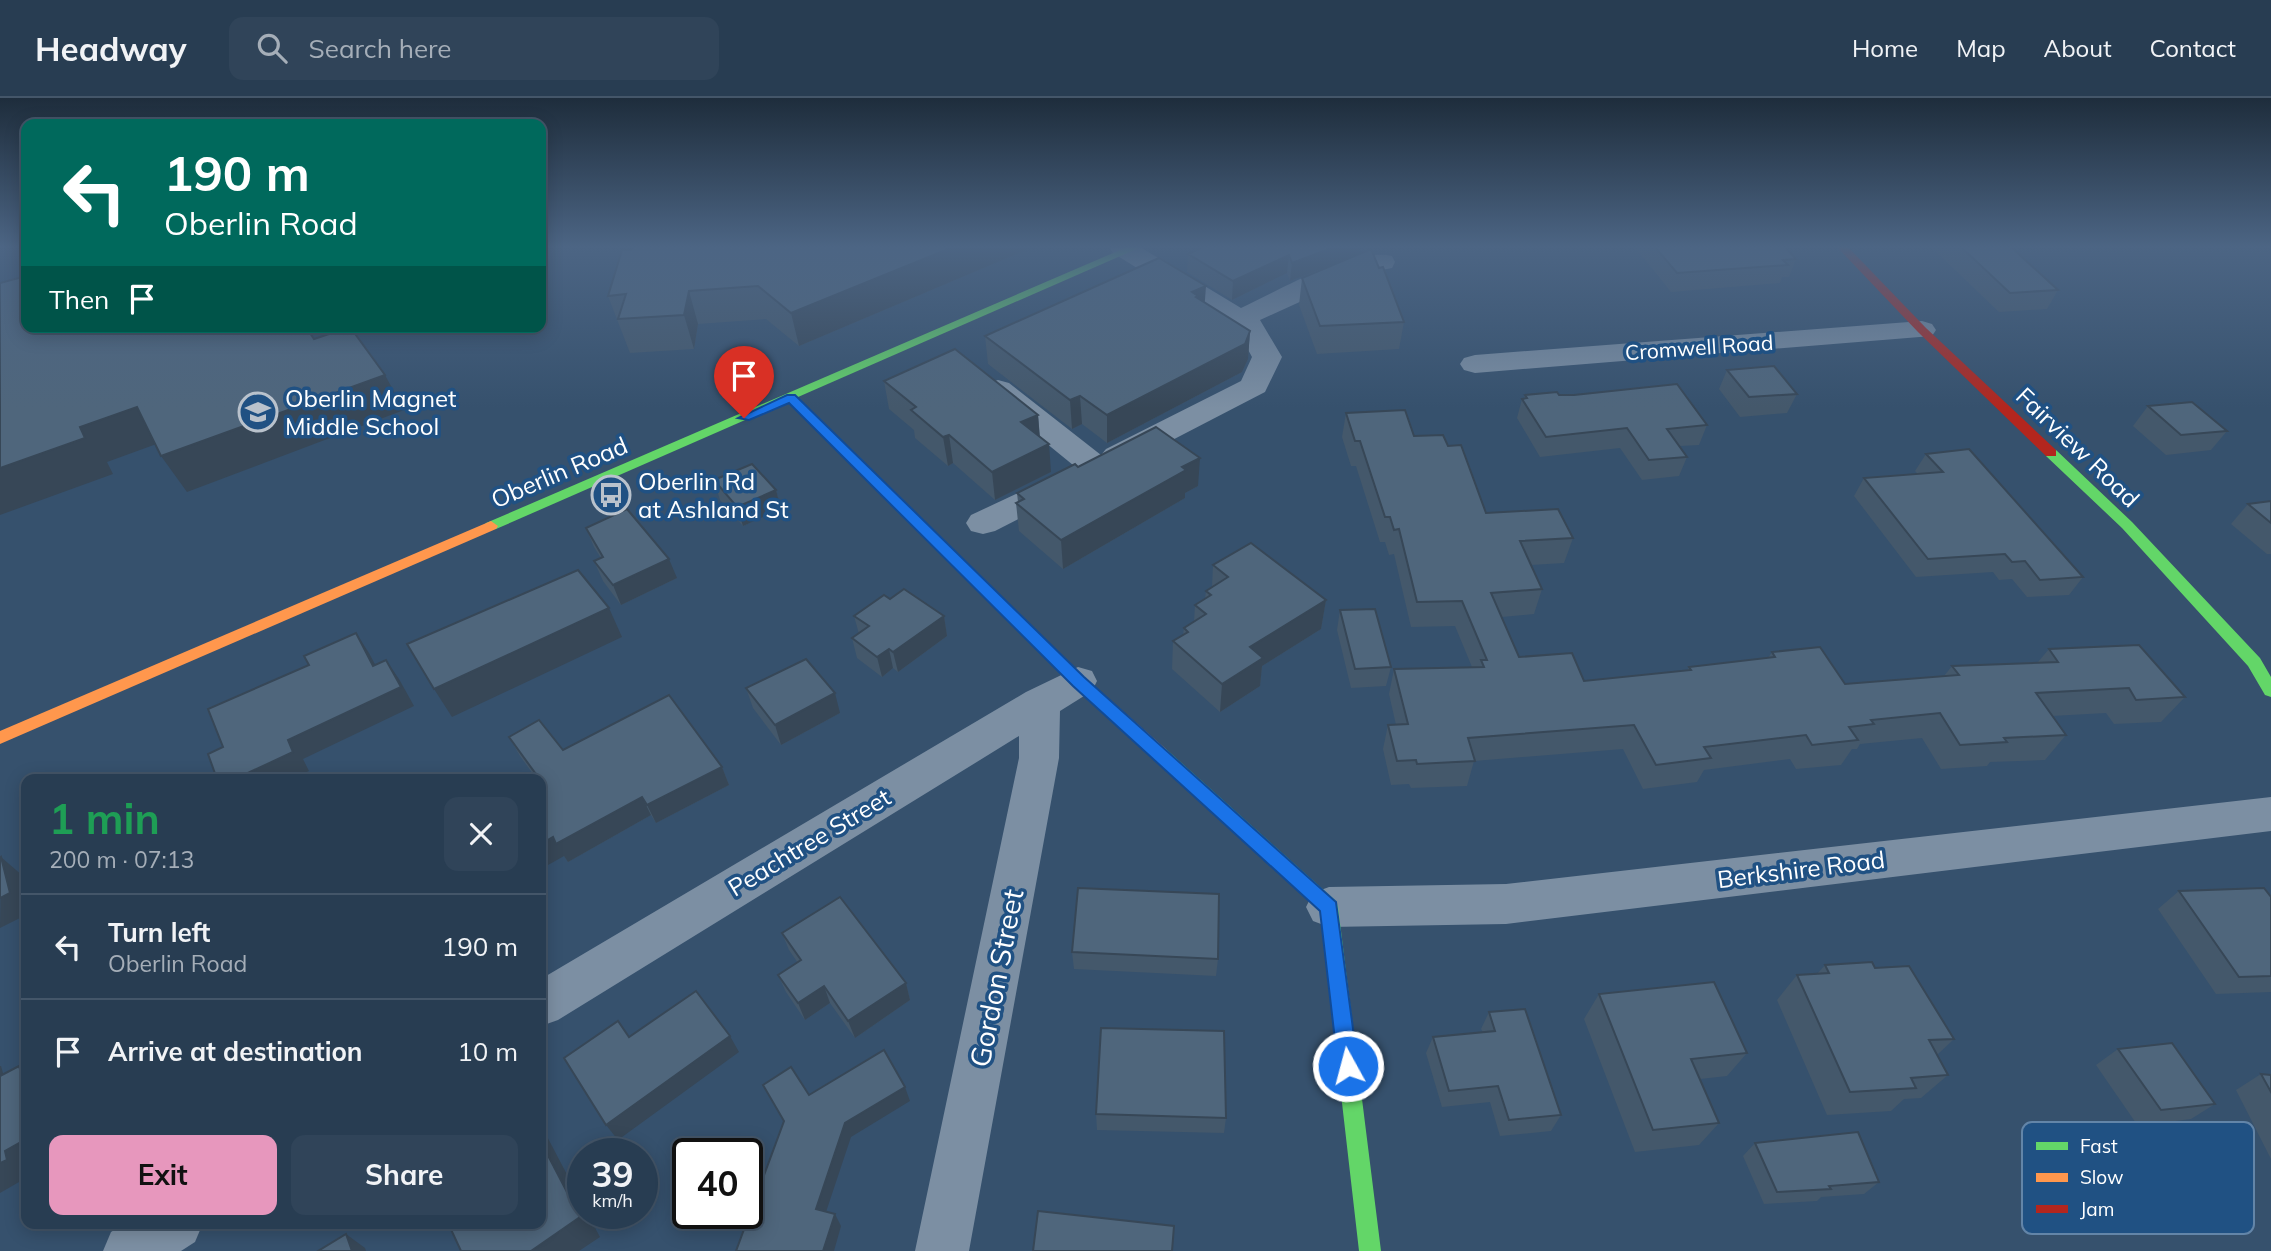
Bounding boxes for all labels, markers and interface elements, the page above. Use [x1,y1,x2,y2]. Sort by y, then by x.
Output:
search box [229,17,719,80]
text: Headway [35,28,187,69]
icon: search [253,29,291,67]
text: Search here [309,32,451,65]
text: Home [1852,33,1918,63]
text: Map [1956,33,2006,63]
text: About [2044,33,2112,63]
text: Contact [2150,33,2236,63]
text: 190 m [164,142,310,203]
icon: left [49,147,140,238]
text: Oberlin Road [164,203,358,243]
icon: arrive [123,280,161,318]
text: Then [49,283,109,316]
street label: Cromwell Road [1624,329,1774,365]
pin [714,346,774,418]
icon: arrive [725,357,763,395]
street label: Fairview Road [2010,381,2146,513]
place label: Oberlin Magnet Middle School [285,383,456,441]
school or university icon: Oberlin Magnet Middle School [237,391,279,433]
street label: Oberlin Road [486,430,632,514]
place label: Oberlin Rd at Ashland St [638,466,789,524]
bus stop icon: Oberlin Rd at Ashland St [590,474,632,516]
street label: Peachtree Street [722,782,896,902]
text: 1 min [49,792,160,845]
button: close [444,797,518,871]
street label: Berkshire Road [1715,844,1887,894]
text: 200 m · 07:13 [49,845,194,874]
street label: Gordon Street [962,886,1030,1070]
text: Turn left [108,916,210,949]
icon: left [49,928,87,966]
text: 190 m [442,930,518,963]
text: Oberlin Road [108,949,247,978]
position arrow [1311,1029,1385,1103]
icon: arrive [49,1033,87,1071]
text: Arrive at destination [108,1035,363,1068]
text: 10 m [457,1035,518,1068]
legend [2022,1122,2254,1234]
text: Fast [2080,1134,2118,1158]
button: Exit [49,1135,277,1215]
button: Share [291,1135,518,1215]
speed limit sign: 40 [672,1138,763,1229]
text: 39 [591,1152,634,1196]
text: Slow [2080,1165,2124,1189]
text: km/h [592,1189,633,1212]
text: Jam [2080,1197,2114,1221]

